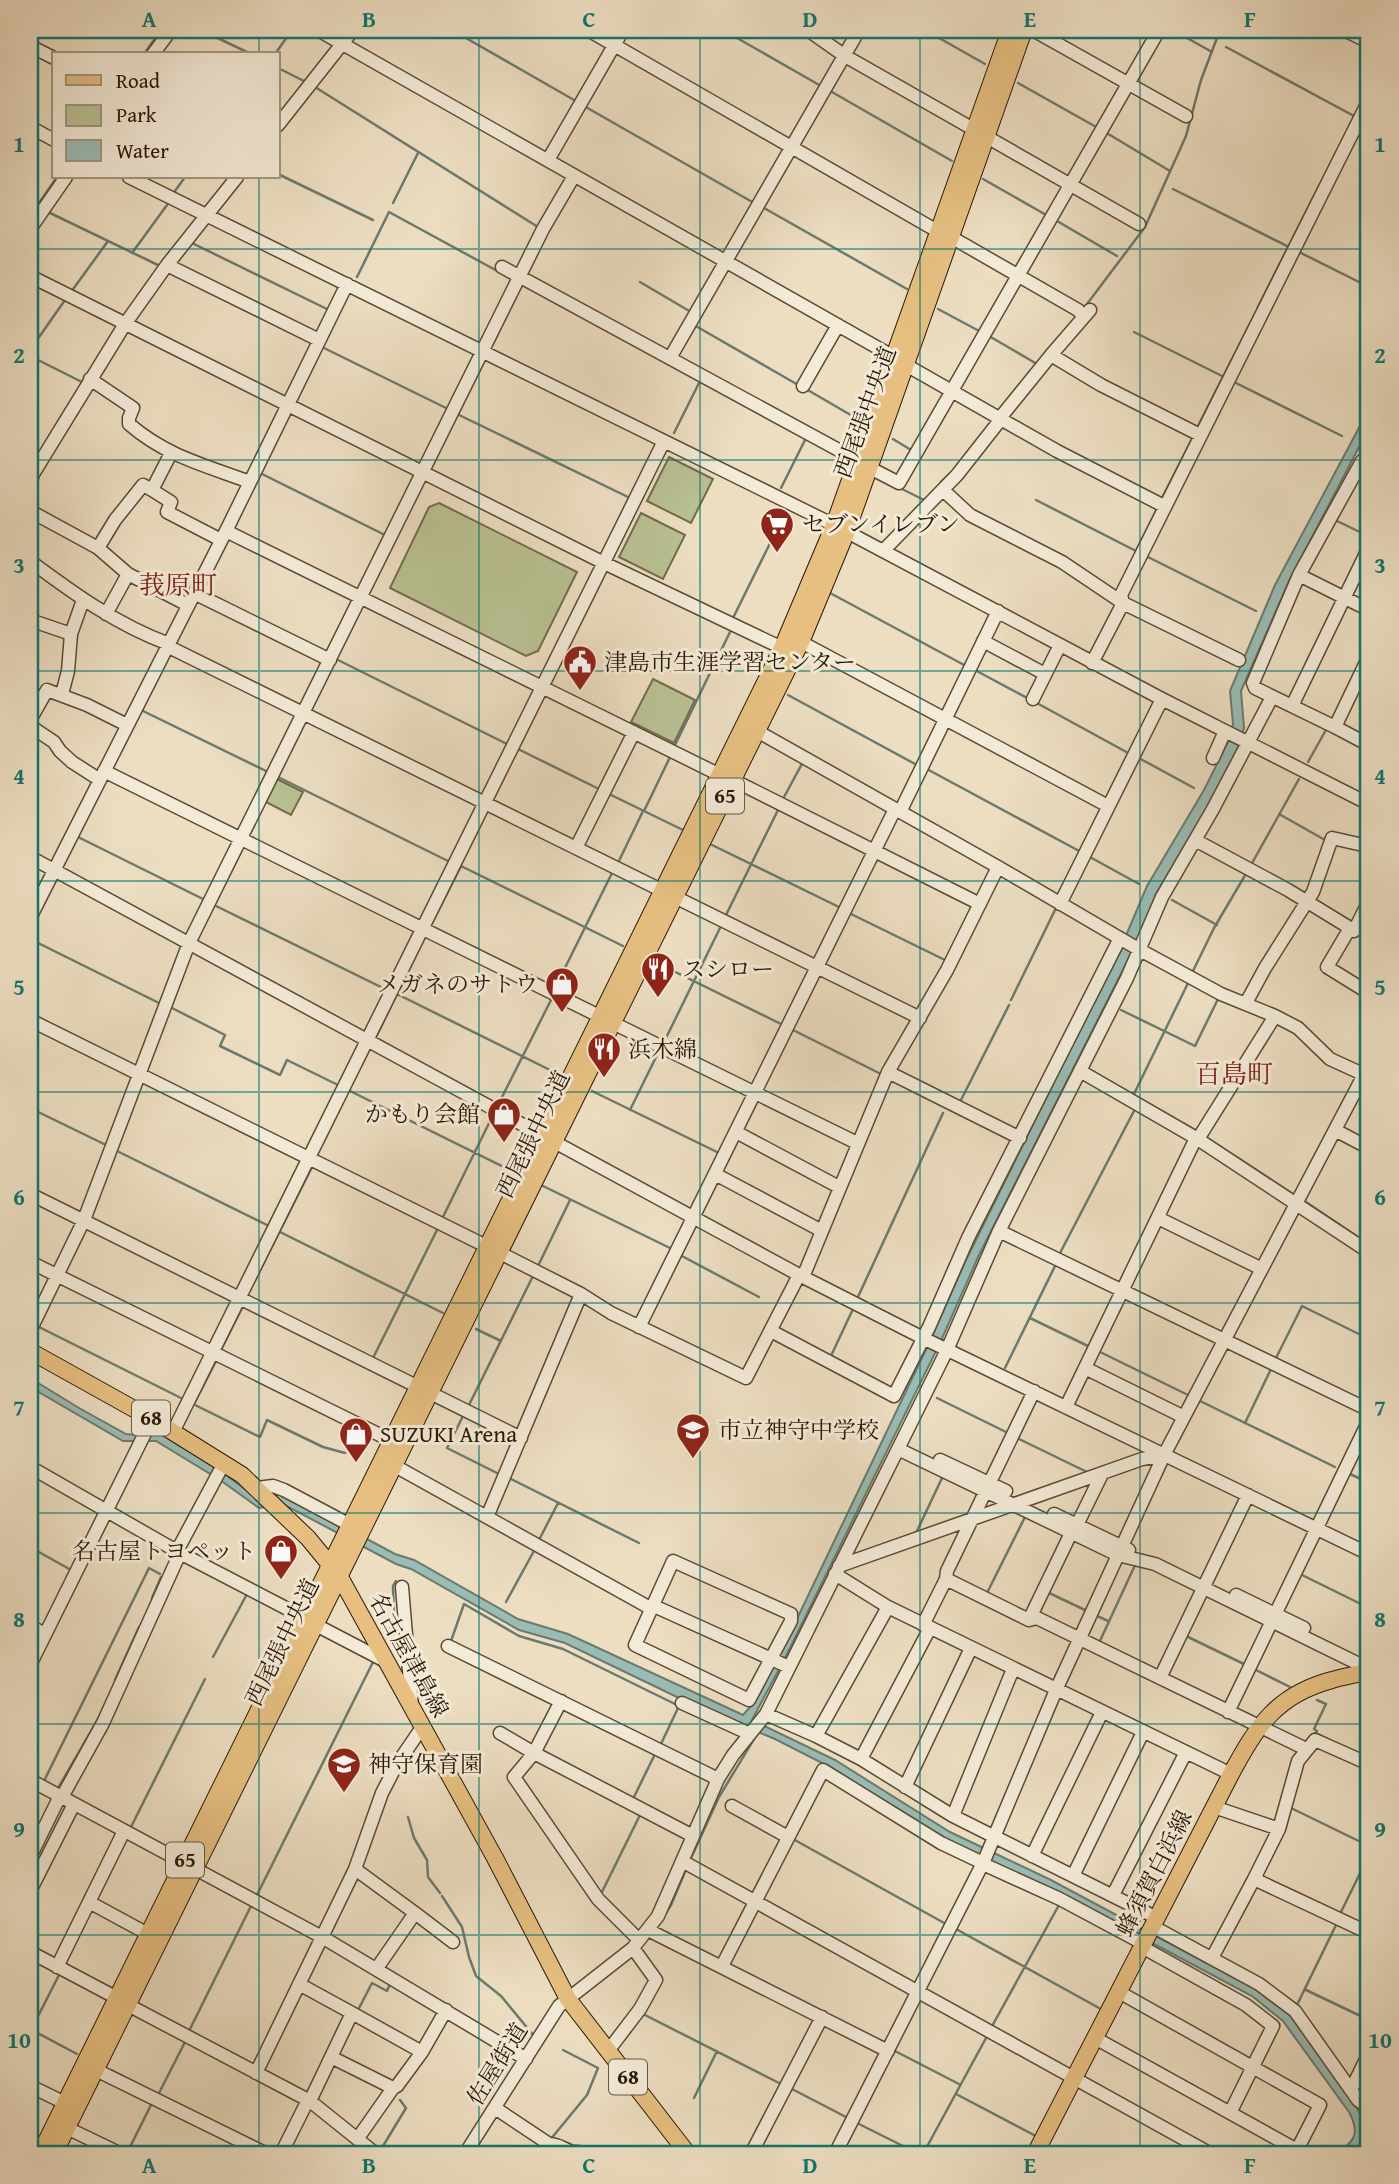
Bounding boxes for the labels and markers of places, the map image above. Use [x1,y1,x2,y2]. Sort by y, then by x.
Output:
supermarket icon: セブンイレブン [758,505,796,554]
place label: セブンイレブン [802,507,960,540]
public building icon: 津島市生涯学習センター [561,643,599,692]
place label: 津島市生涯学習センター [604,645,856,678]
restaurant icon: スシロー [639,950,677,999]
place label: スシロー [682,952,774,985]
shop icon: メガネのサトウ [543,965,581,1014]
place label: メガネのサトウ [377,967,538,1000]
restaurant icon: 浜木綿 [585,1030,623,1079]
place label: 浜木綿 [628,1032,697,1065]
shop icon: かもり会館 [485,1095,523,1144]
place label: かもり会館 [365,1097,480,1130]
school or university icon: 市立神守中学校 [674,1411,712,1460]
place label: 市立神守中学校 [718,1413,879,1446]
shop icon: SUZUKI Arena [337,1415,375,1464]
place label: SUZUKI Arena [380,1417,517,1450]
shop icon: 名古屋トヨペット [262,1532,300,1581]
place label: 名古屋トヨペット [72,1534,256,1567]
school or university icon: 神守保育園 [325,1745,363,1794]
place label: 神守保育園 [368,1747,483,1780]

